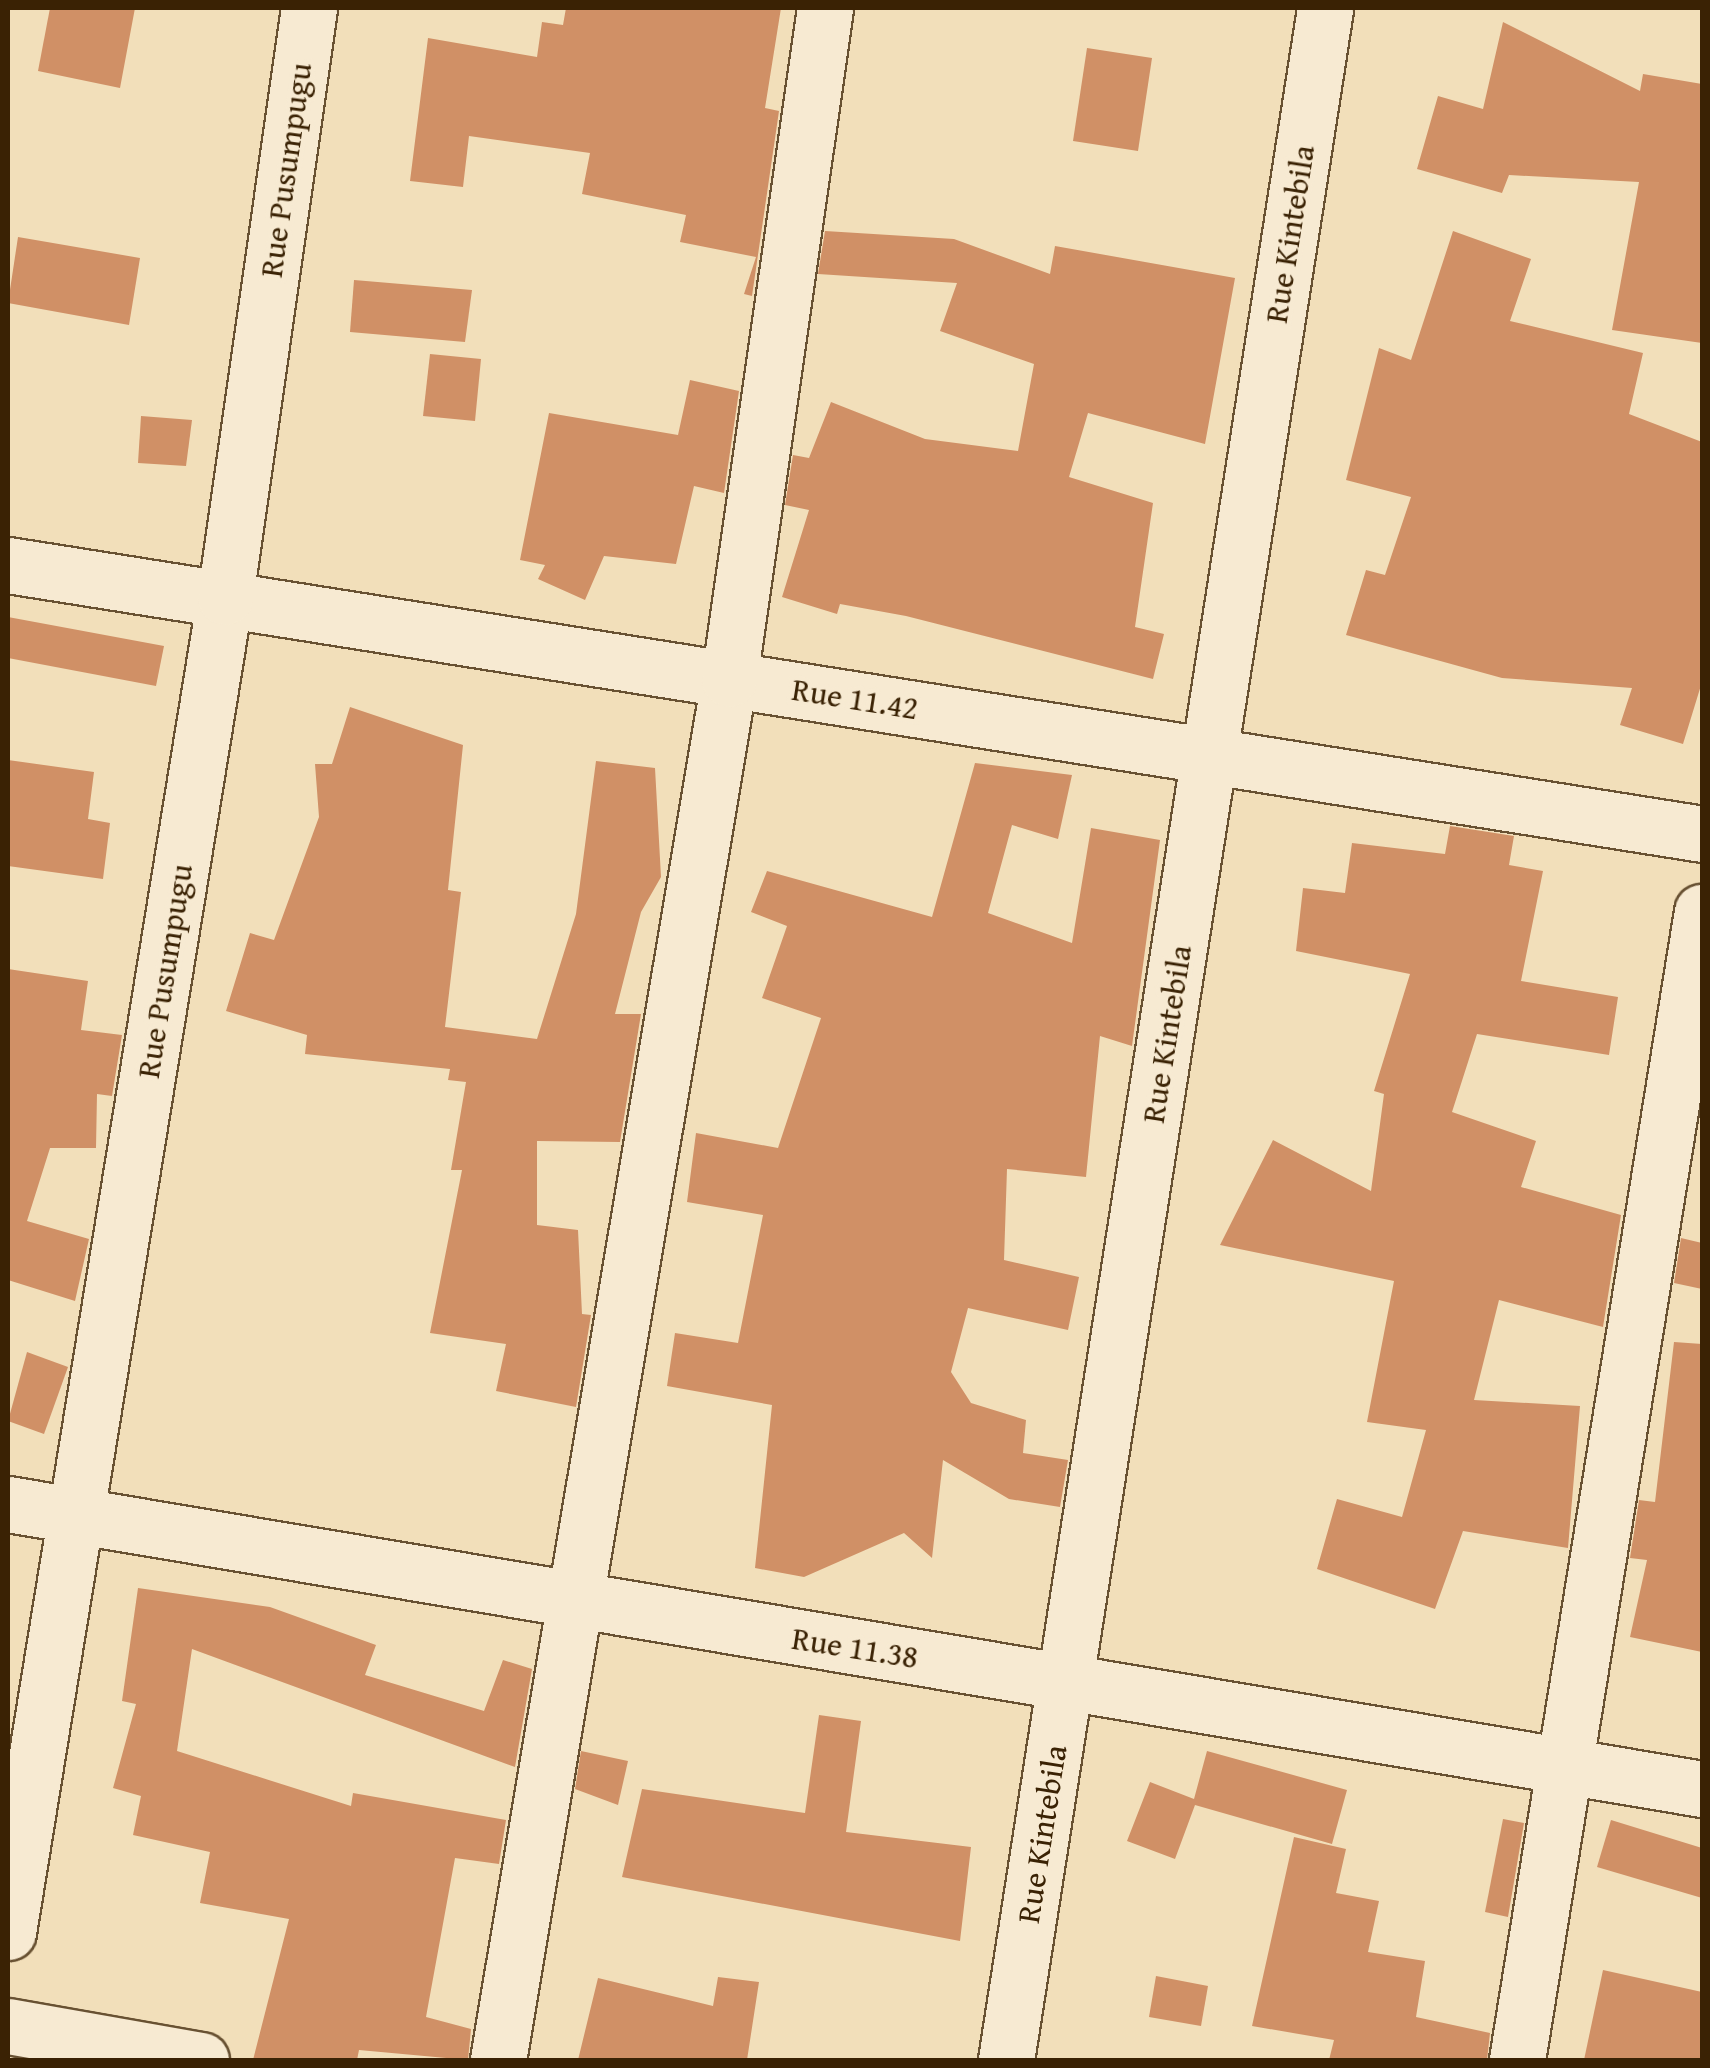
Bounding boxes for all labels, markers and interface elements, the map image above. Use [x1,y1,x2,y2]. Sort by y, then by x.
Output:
street label: Rue Pusumpugu [252,60,320,280]
street label: Rue Kintebila [1257,142,1323,326]
street label: Rue 11.42 [789,670,921,728]
street label: Rue Pusumpugu [129,861,201,1081]
street label: Rue Kintebila [1134,942,1200,1126]
street label: Rue 11.38 [789,1619,921,1677]
street label: Rue Kintebila [1009,1742,1075,1926]

